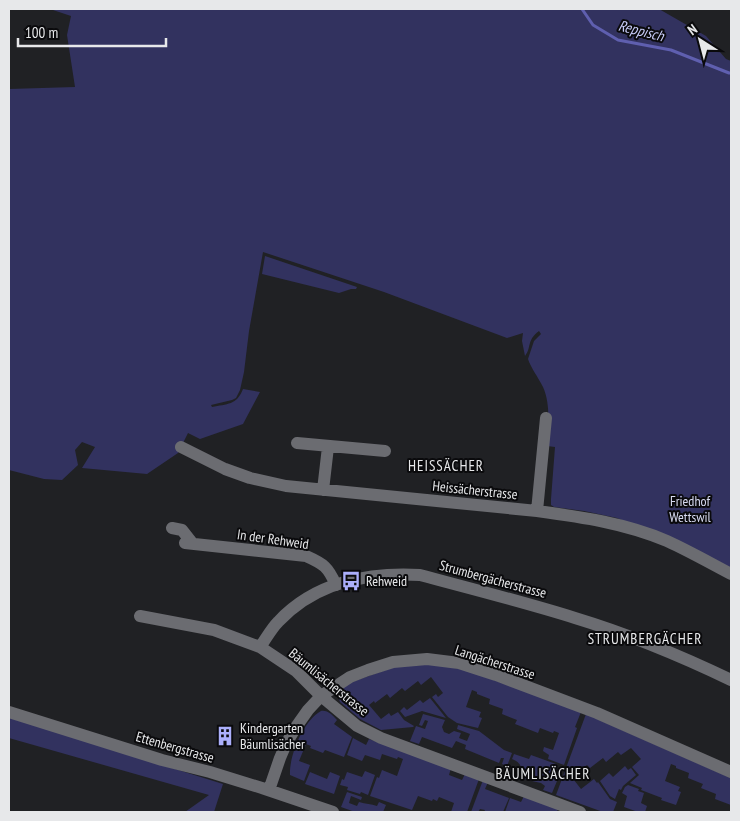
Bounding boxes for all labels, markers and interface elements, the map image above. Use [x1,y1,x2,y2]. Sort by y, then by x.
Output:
scale bar [18,15,165,47]
north arrow [675,15,725,65]
water label: Reppisch [616,16,667,46]
text: N [684,20,701,39]
text: 100 m [25,23,58,42]
district label: HEISSÄCHER [408,456,484,475]
street label: Heissächerstrasse [432,477,519,503]
park label: Friedhof Wettswil [669,492,712,526]
street label: In der Rehweid [236,525,310,553]
street label: Strumbergächerstrasse [437,556,549,602]
bus stop icon: Rehweid [340,570,362,592]
place label: Rehweid [366,572,407,590]
district label: STRUMBERGÄCHER [588,629,702,648]
street label: Langächerstrasse [453,641,537,683]
street label: Bäumlisächerstrasse [285,644,373,720]
place label: Kindergarten Bäumlisächer [240,719,305,753]
building icon: Kindergarten Bäumlisächer [214,725,236,747]
street label: Ettenbergstrasse [134,727,216,767]
district label: BÄUMLISÄCHER [496,764,591,783]

